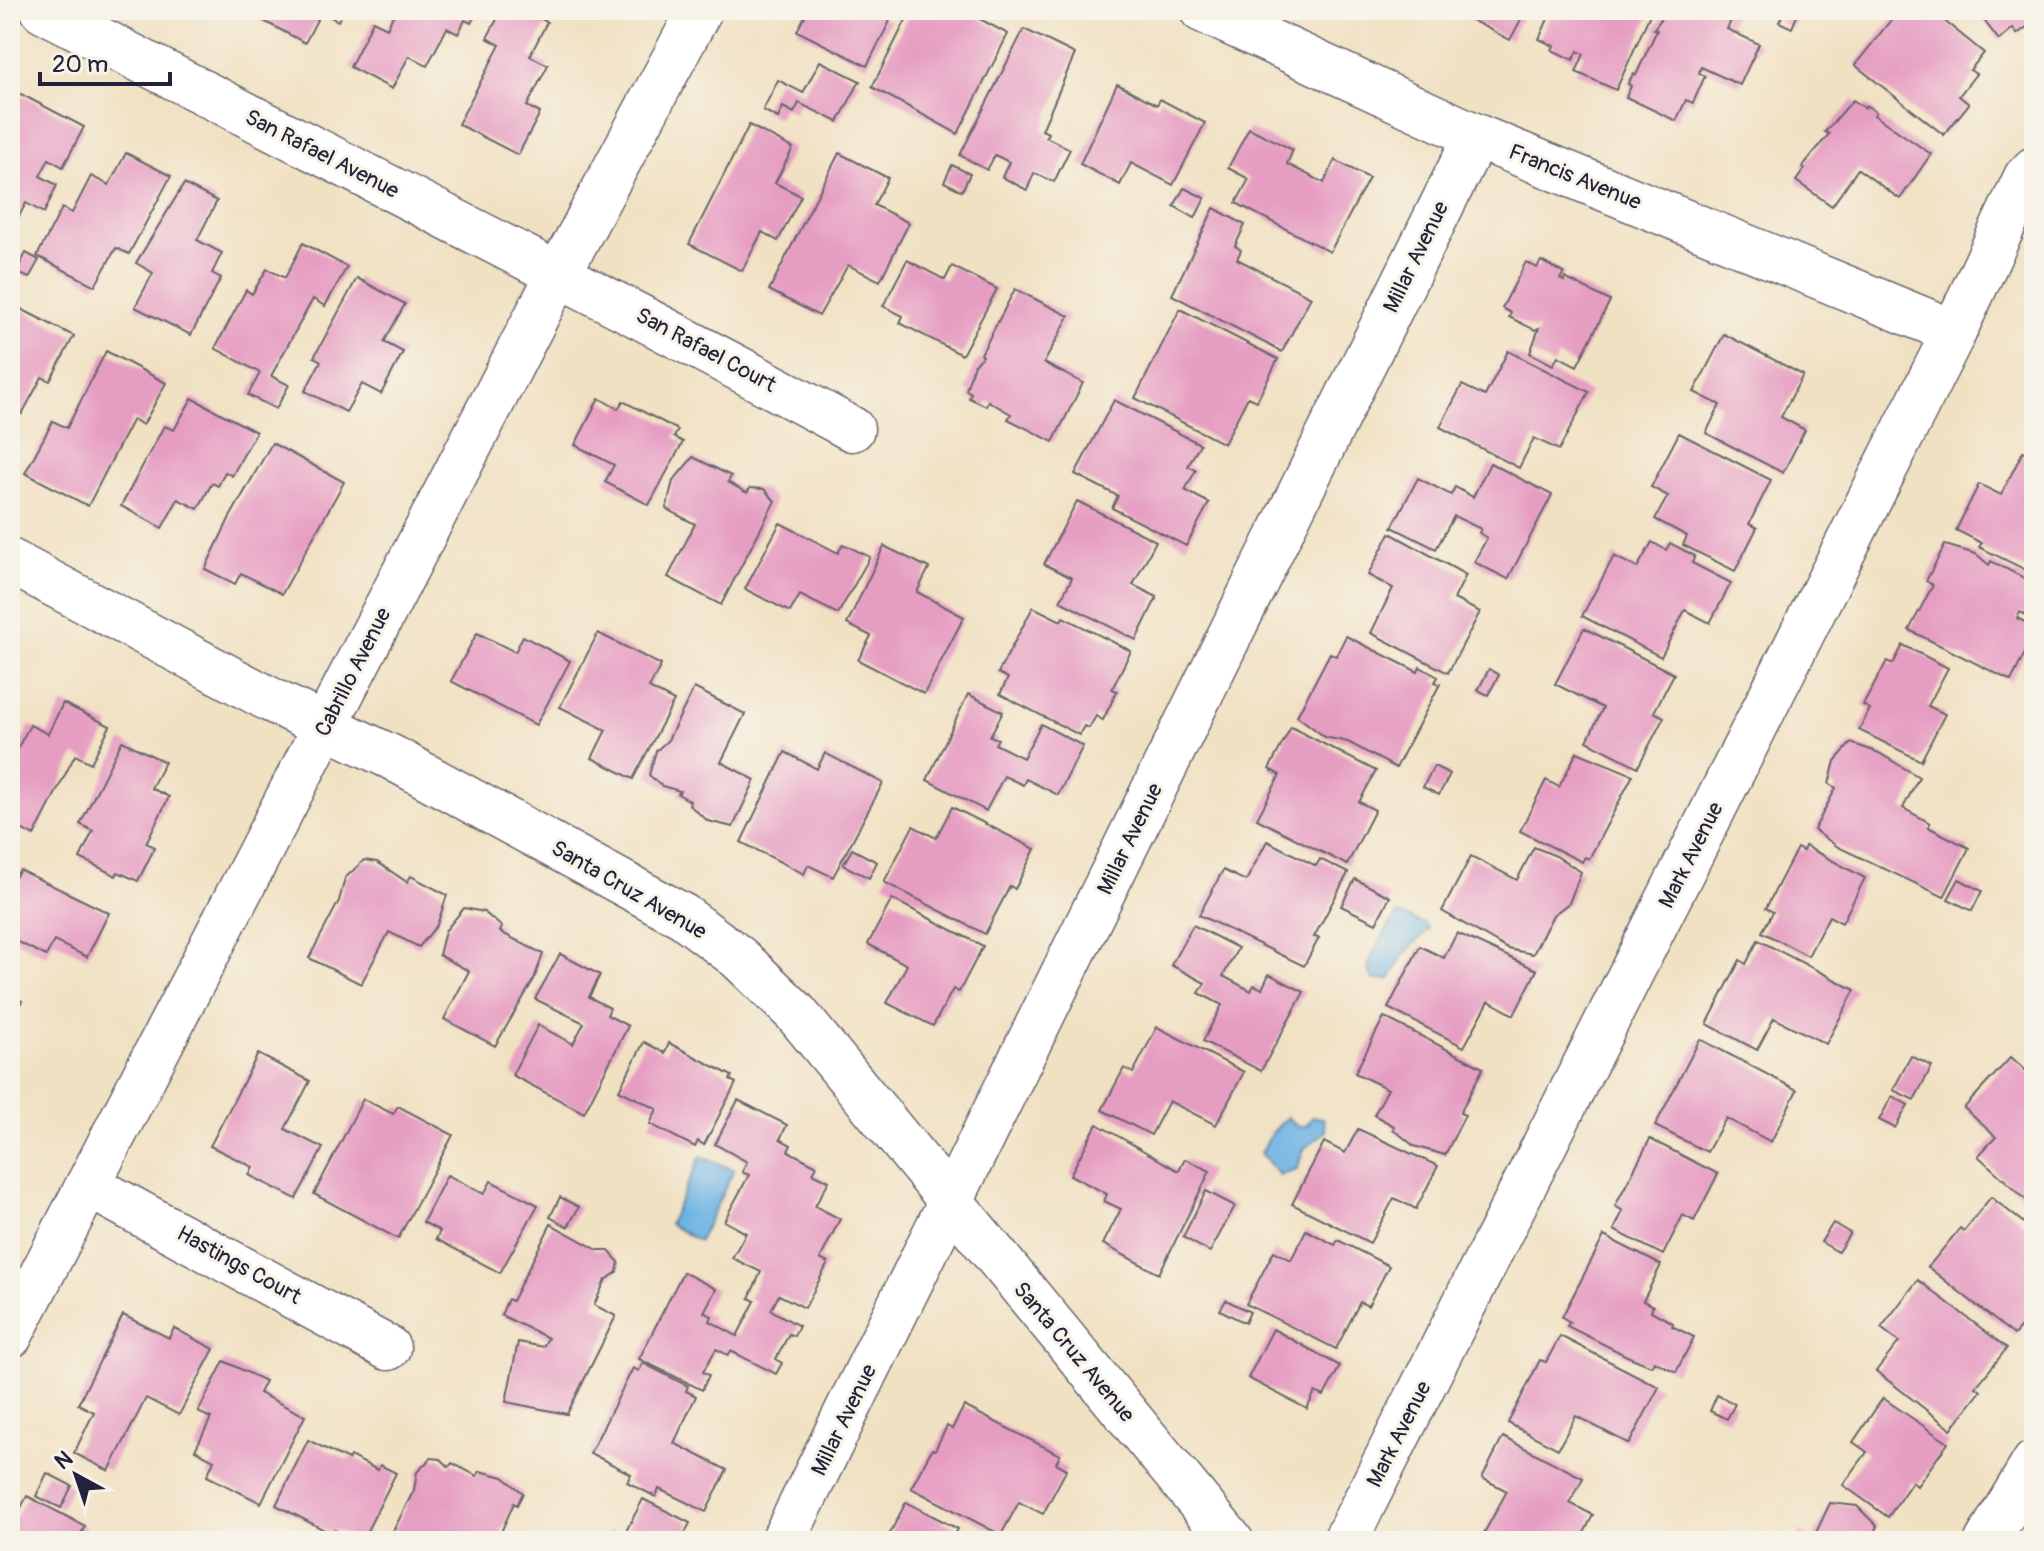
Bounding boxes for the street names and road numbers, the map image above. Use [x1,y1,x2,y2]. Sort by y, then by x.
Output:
street label: San Rafael Avenue [240,103,404,205]
street label: Francis Avenue [1505,138,1645,216]
street label: Millar Avenue [1377,196,1455,317]
street label: San Rafael Court [631,301,781,399]
street label: Cabrillo Avenue [309,603,398,741]
street label: Millar Avenue [1091,778,1169,899]
street label: Mark Avenue [1652,797,1730,913]
street label: Santa Cruz Avenue [546,834,712,946]
street label: Hastings Court [172,1219,306,1311]
street label: Santa Cruz Avenue [1007,1276,1141,1428]
street label: Millar Avenue [805,1359,883,1480]
street label: Mark Avenue [1360,1376,1438,1492]

